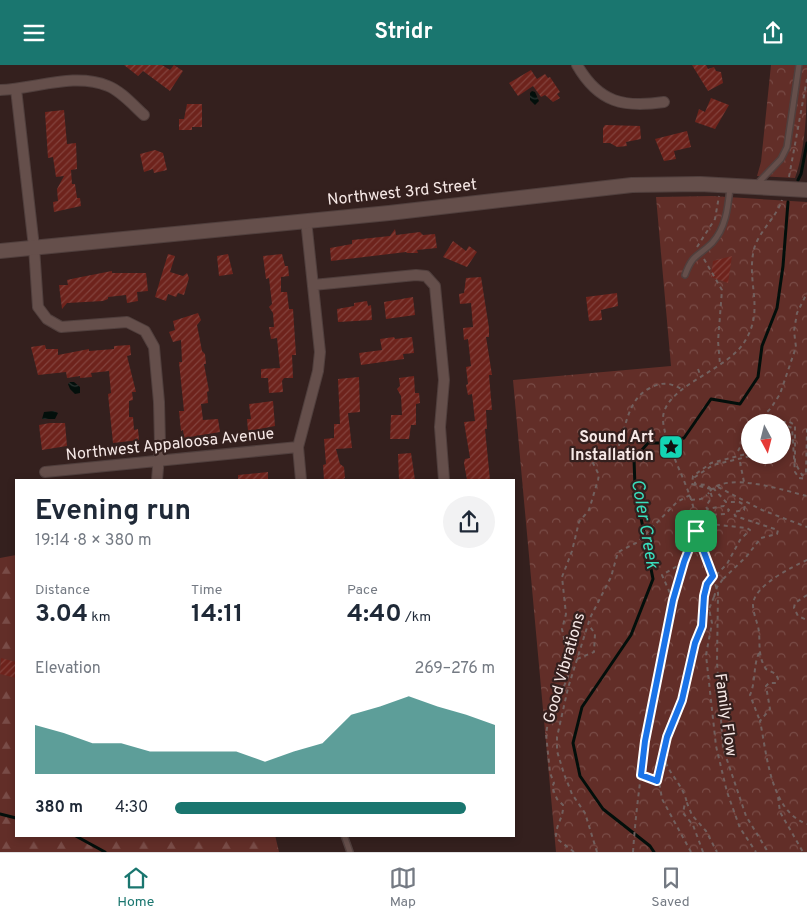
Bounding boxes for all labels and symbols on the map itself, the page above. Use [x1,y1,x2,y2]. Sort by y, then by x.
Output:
street label: Northwest 3rd Street [326,175,478,211]
north arrow [741,414,791,464]
street label: Northwest Appaloosa Avenue [65,424,275,466]
place label: Sound Art Installation [570,428,654,466]
place icon: Sound Art Installation [658,434,684,460]
water label: Coler Creek [625,477,663,572]
pin [675,510,717,552]
street label: Good Vibrations [540,610,590,726]
street label: Family Flow [709,672,741,758]

